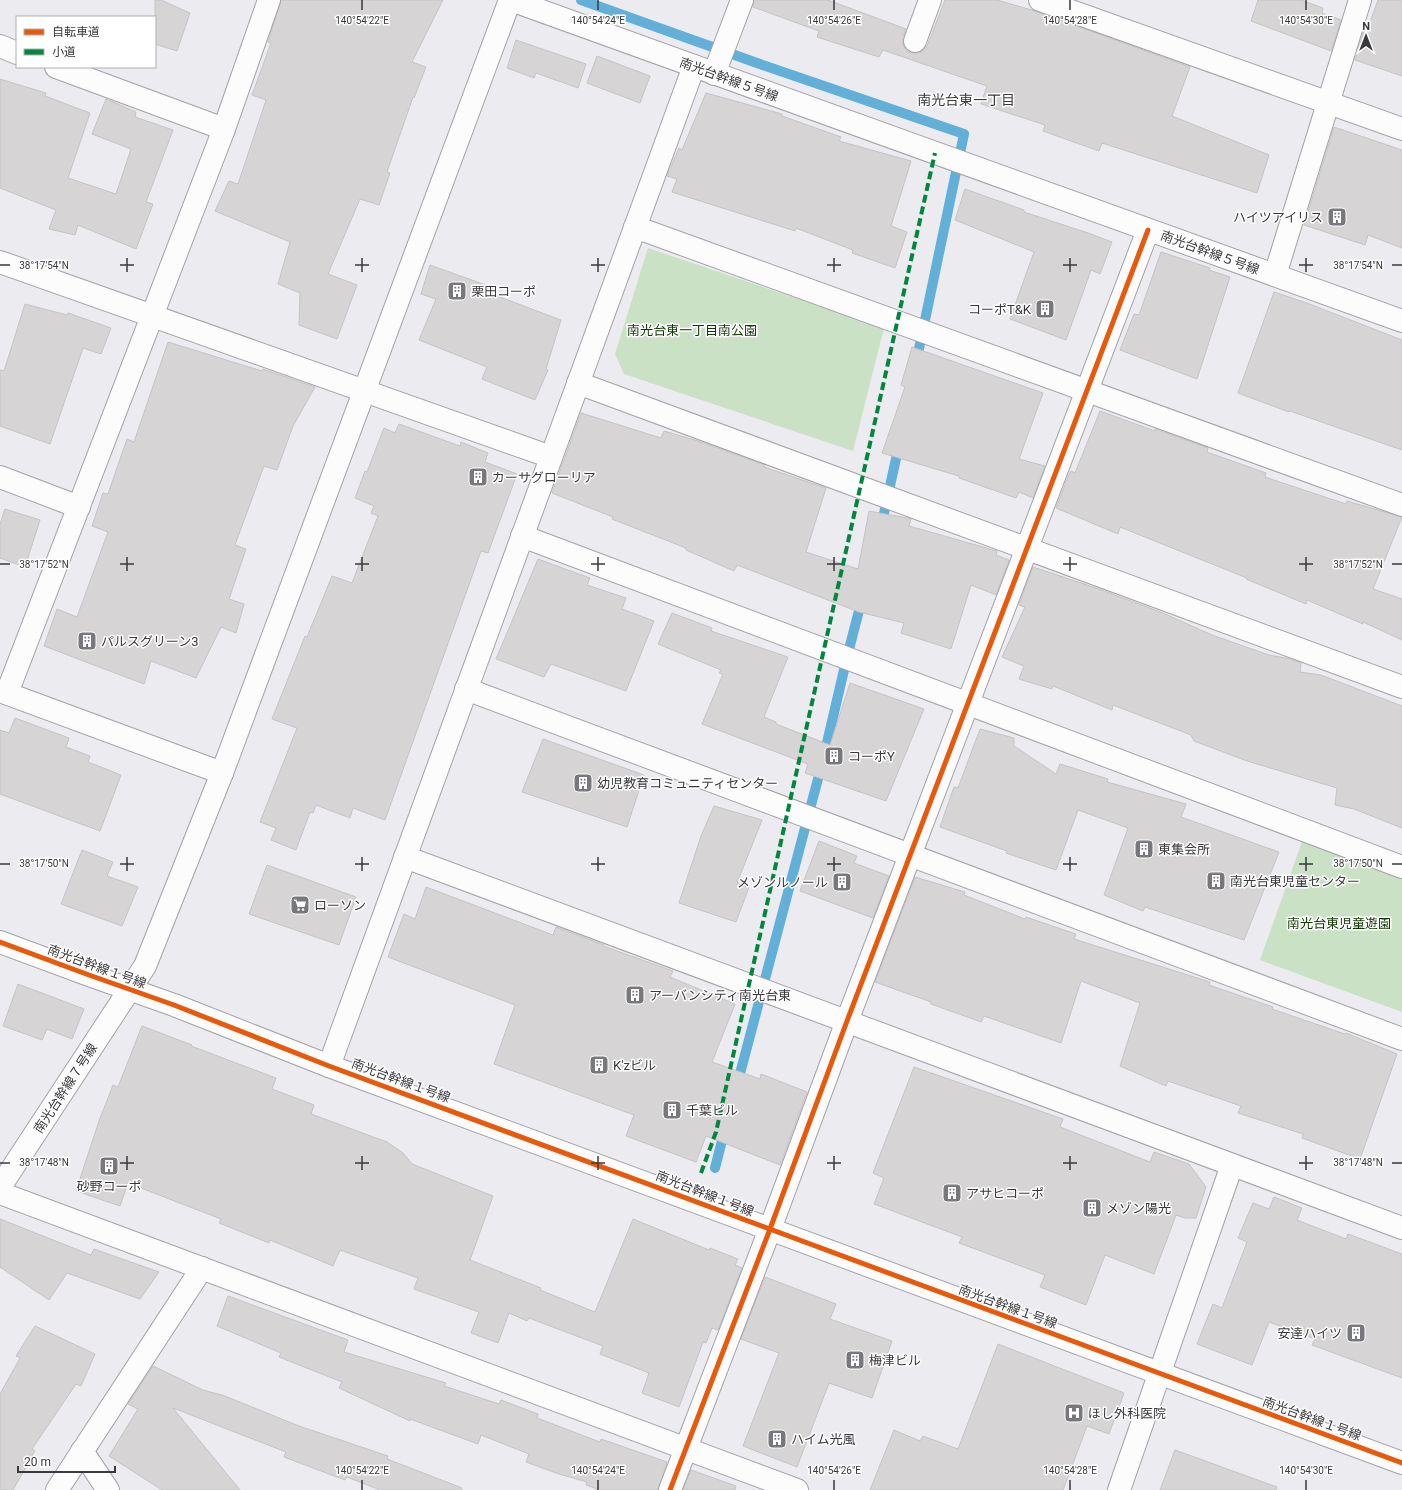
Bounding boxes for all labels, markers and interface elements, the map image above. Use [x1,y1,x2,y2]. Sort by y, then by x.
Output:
text: 140°54'22"E [335,15,389,26]
text: 140°54'24"E [571,15,625,26]
text: 140°54'26"E [807,15,861,26]
text: 140°54'28"E [1043,15,1097,26]
text: 140°54'30"E [1279,15,1333,26]
legend [16,16,156,68]
north arrow [1346,16,1386,56]
text: N [1362,20,1370,33]
text: 自転車道 [52,25,100,39]
text: 小道 [52,45,76,59]
street label: 南光台幹線５号線 [677,55,780,104]
district label: 南光台東一丁目 [917,92,1015,108]
building icon: ハイツアイリス [1326,206,1348,228]
place label: ハイツアイリス [1233,210,1323,225]
street label: 南光台幹線５号線 [1158,228,1261,277]
text: 38°17'54"N [19,260,69,271]
text: 38°17'54"N [1333,260,1383,271]
building icon: 栗田コーポ [446,280,468,302]
place label: 栗田コーポ [471,284,536,299]
building icon: コーポT&K [1034,298,1056,320]
place label: コーポT&K [968,302,1032,317]
park label: 南光台東一丁目南公園 [627,323,757,338]
building icon: カーサグローリア [467,466,489,488]
place label: カーサグローリア [492,470,596,485]
text: 38°17'52"N [19,559,69,570]
text: 38°17'52"N [1333,559,1383,570]
building icon: パルスグリーン3 [76,630,98,652]
place label: パルスグリーン3 [101,634,199,649]
building icon: コーポY [823,745,845,767]
place label: コーポY [848,749,895,764]
building icon: 幼児教育コミュニティセンター [572,772,594,794]
place label: 幼児教育コミュニティセンター [597,776,778,791]
building icon: 東集会所 [1133,838,1155,860]
place label: 東集会所 [1158,842,1210,857]
text: 38°17'50"N [19,858,69,869]
text: 38°17'50"N [1333,858,1383,869]
building icon: 南光台東児童センター [1205,870,1227,892]
building icon: メゾンルノール [831,871,853,893]
place label: 南光台東児童センター [1230,874,1360,889]
place label: メゾンルノール [737,875,828,890]
supermarket icon: ローソン [289,894,311,916]
place label: ローソン [314,898,366,913]
park label: 南光台東児童遊園 [1287,916,1391,931]
street label: 南光台幹線１号線 [45,942,148,991]
building icon: アーバンシティ南光台東 [624,984,646,1006]
place label: アーバンシティ南光台東 [649,988,791,1003]
street label: 南光台幹線７号線 [31,1041,100,1136]
building icon: K'zビル [588,1054,610,1076]
street label: 南光台幹線１号線 [349,1056,452,1105]
place label: K'zビル [613,1058,656,1073]
building icon: 千葉ビル [661,1099,683,1121]
place label: 千葉ビル [686,1103,738,1118]
building icon: 砂野コーポ [98,1155,120,1177]
text: 38°17'48"N [19,1157,69,1168]
text: 38°17'48"N [1333,1157,1383,1168]
street label: 南光台幹線１号線 [654,1168,756,1219]
place label: 砂野コーポ [76,1179,142,1194]
building icon: アサヒコーポ [941,1182,963,1204]
place label: アサヒコーポ [966,1186,1044,1201]
building icon: メゾン陽光 [1081,1197,1103,1219]
place label: メゾン陽光 [1106,1201,1171,1216]
street label: 南光台幹線１号線 [956,1282,1059,1331]
building icon: 安達ハイツ [1345,1322,1367,1344]
place label: 安達ハイツ [1277,1326,1342,1341]
building icon: 梅津ビル [844,1349,866,1371]
place label: 梅津ビル [869,1353,921,1368]
street label: 南光台幹線１号線 [1260,1394,1363,1443]
hospital icon: ほし外科医院 [1063,1402,1085,1424]
place label: ほし外科医院 [1088,1406,1166,1421]
building icon: ハイム光風 [766,1428,788,1450]
place label: ハイム光風 [791,1432,855,1447]
scale bar [18,1448,115,1474]
text: 20 m [24,1455,51,1469]
text: 140°54'22"E [335,1465,389,1476]
text: 140°54'24"E [571,1465,625,1476]
text: 140°54'26"E [807,1465,861,1476]
text: 140°54'28"E [1043,1465,1097,1476]
text: 140°54'30"E [1279,1465,1333,1476]

